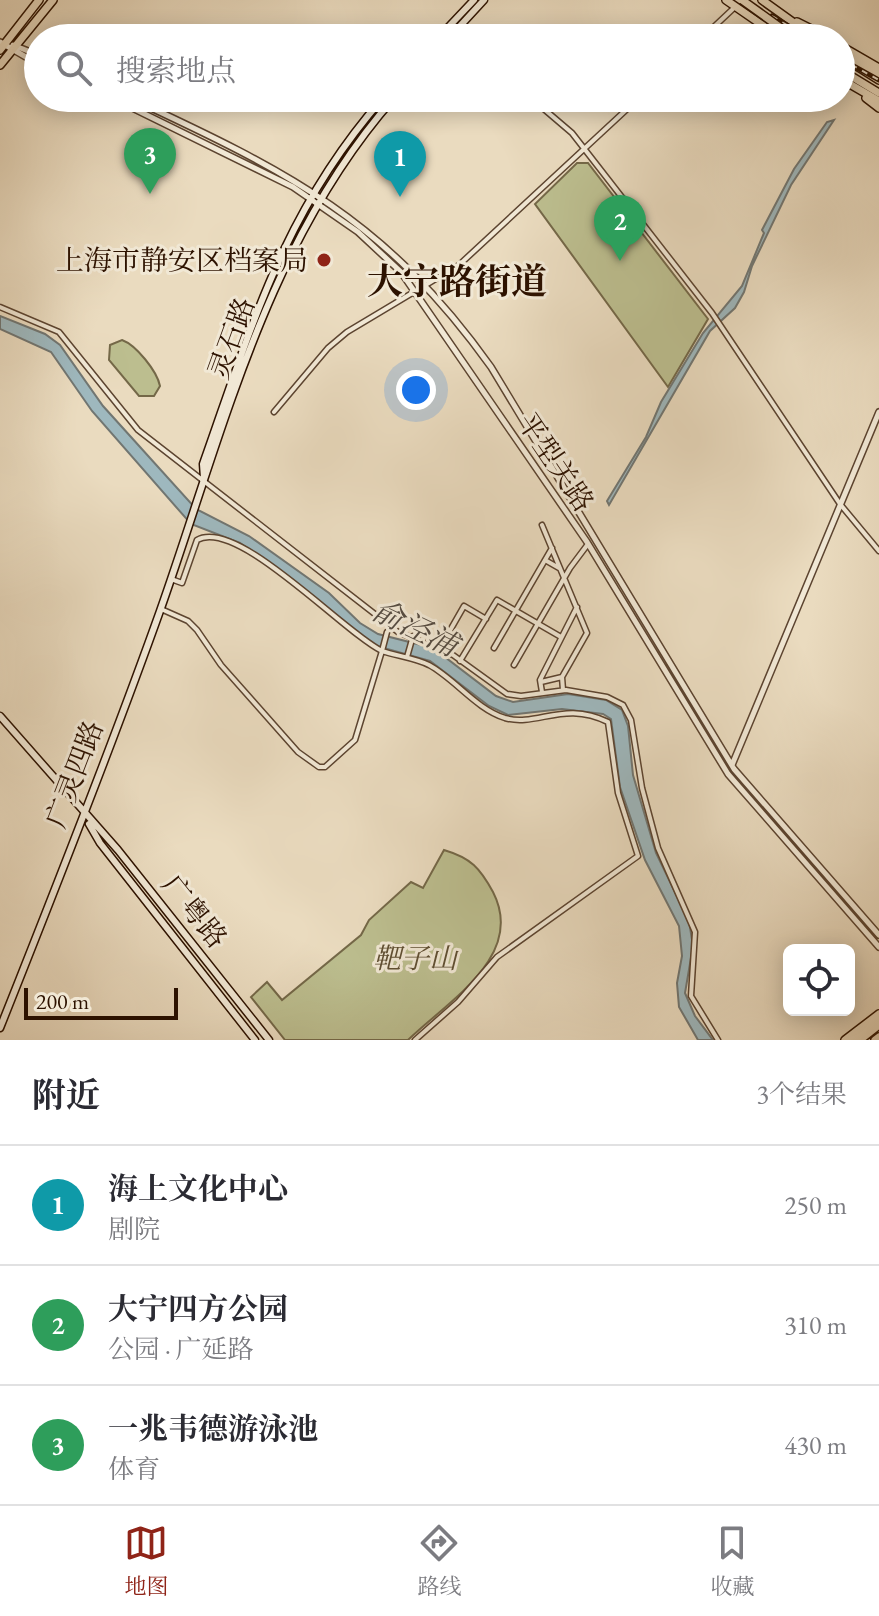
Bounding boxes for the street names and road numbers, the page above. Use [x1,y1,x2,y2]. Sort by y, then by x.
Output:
street label: 灵石路 [200,292,262,384]
street label: 平型关路 [510,406,602,518]
street label: 广灵四路 [37,715,111,833]
street label: 广粤路 [155,867,235,955]

